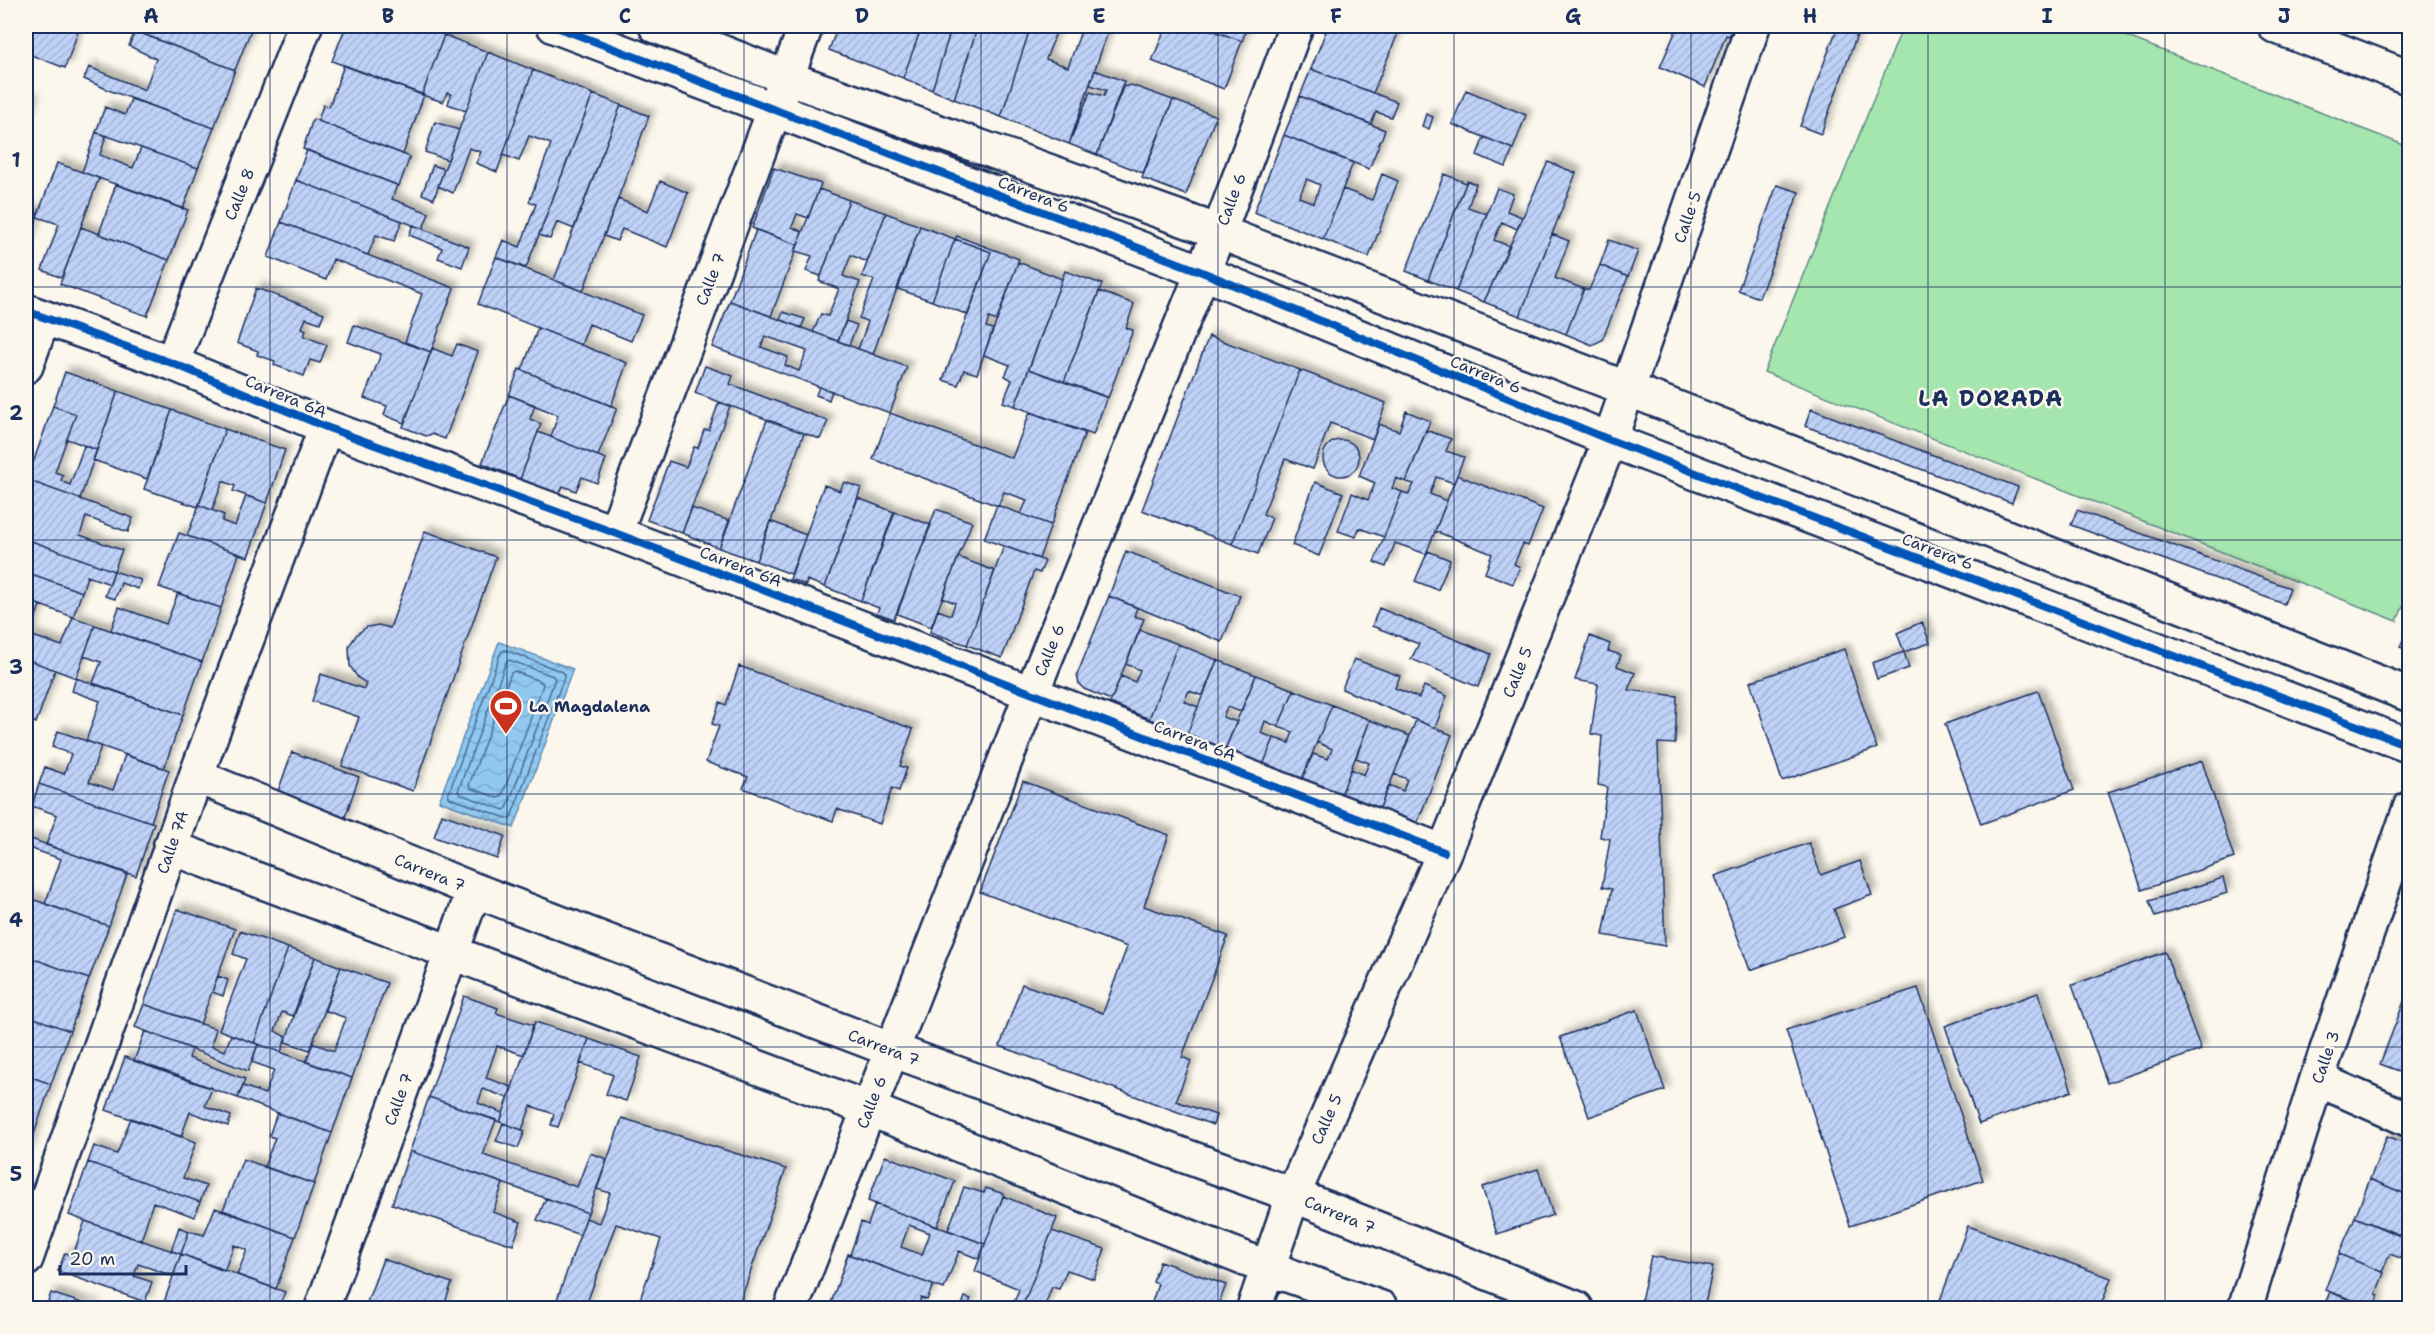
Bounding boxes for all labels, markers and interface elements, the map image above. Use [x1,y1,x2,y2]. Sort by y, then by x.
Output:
text: A [143,3,159,29]
text: B [382,3,394,29]
text: C [619,3,631,29]
text: D [855,3,869,29]
text: E [1092,3,1106,29]
text: F [1330,3,1342,29]
text: G [1565,3,1581,29]
text: H [1803,3,1817,29]
text: I [2041,3,2053,29]
text: J [2278,3,2291,29]
text: 1 [11,147,21,173]
street label: Calle 8 [219,165,259,223]
street label: Calle 6 [1212,170,1251,228]
street label: Carrera 6 [995,171,1073,218]
street label: Calle 5 [1669,189,1706,246]
street label: Calle 7 [691,250,730,308]
street label: Carrera 6 [1447,351,1524,398]
street label: Carrera 6A [242,370,330,423]
district label: LA DORADA [1918,384,2064,413]
text: 2 [9,400,23,426]
street label: Carrera 6 [1899,528,1977,575]
street label: Carrera 6A [697,541,785,592]
street label: Calle 6 [1029,621,1069,679]
street label: Calle 5 [1498,644,1537,701]
text: 3 [9,654,23,680]
sports icon: La Magdalena [488,688,524,735]
place label: La Magdalena [529,696,650,717]
street label: Carrera 6A [1151,715,1239,766]
street label: Calle 7A [152,808,193,877]
street label: Carrera 7 [391,849,468,896]
text: 4 [9,907,23,933]
street label: Carrera 7 [845,1024,923,1071]
street label: Calle 3 [2307,1028,2344,1086]
street label: Calle 7 [379,1070,418,1128]
street label: Calle 6 [852,1073,891,1131]
street label: Calle 5 [1306,1091,1347,1148]
text: 5 [10,1161,22,1187]
street label: Carrera 7 [1301,1191,1378,1238]
scale bar [60,1238,186,1276]
text: 20 m [69,1247,115,1271]

